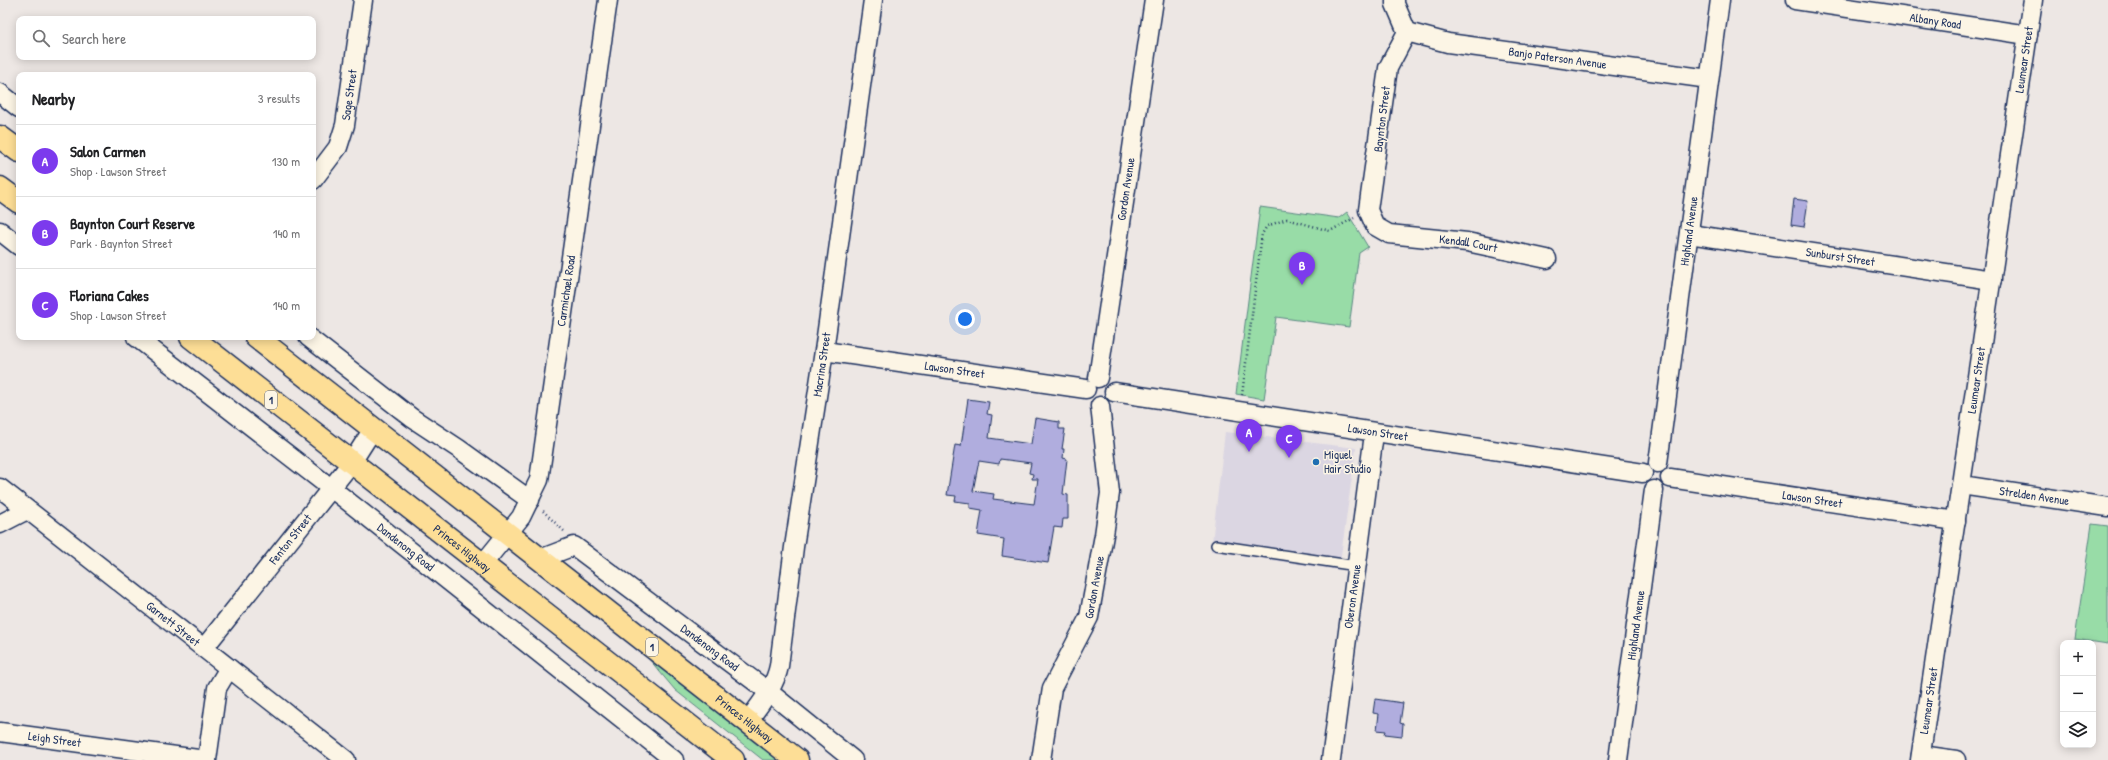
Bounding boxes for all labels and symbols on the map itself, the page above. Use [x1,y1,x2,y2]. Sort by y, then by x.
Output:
street label: Albany Road [1909,8,1963,33]
street label: Leumear Street [2010,24,2037,94]
street label: Banjo Paterson Avenue [1507,42,1608,73]
street label: Sage Street [337,67,361,121]
street label: Baynton Street [1369,84,1394,153]
street label: Gordon Avenue [1112,156,1139,222]
street label: Highland Avenue [1675,195,1702,267]
street label: Kendall Court [1438,230,1500,256]
street label: Sunburst Street [1805,243,1877,270]
pin: B [1289,252,1315,285]
street label: Carmichael Road [552,254,579,328]
your location [955,309,975,329]
street label: Macrina Street [808,331,835,398]
street label: Leumear Street [1963,345,1989,415]
street label: Lawson Street [924,357,987,382]
road number: 1 [265,391,277,409]
pin: A [1236,419,1262,452]
street label: Lawson Street [1347,419,1410,445]
pin: C [1276,425,1302,458]
place label: Miguel Hair Studio [1324,446,1371,477]
marker: Miguel Hair Studio [1311,457,1321,467]
street label: Strelden Avenue [1998,482,2071,509]
street label: Lawson Street [1781,486,1844,512]
street label: Fenton Street [264,510,316,568]
street label: Dandenong Road [374,519,439,575]
street label: Princes Highway [430,520,495,576]
street label: Gordon Avenue [1080,554,1108,620]
street label: Oberon Avenue [1339,563,1365,629]
street label: Highland Avenue [1622,589,1649,661]
street label: Garnett Street [143,597,204,651]
street label: Dandenong Road [677,620,743,675]
road number: 1 [646,638,658,656]
street label: Leumear Street [1915,665,1942,735]
street label: Princes Highway [712,690,777,747]
street label: Leigh Street [27,727,83,751]

